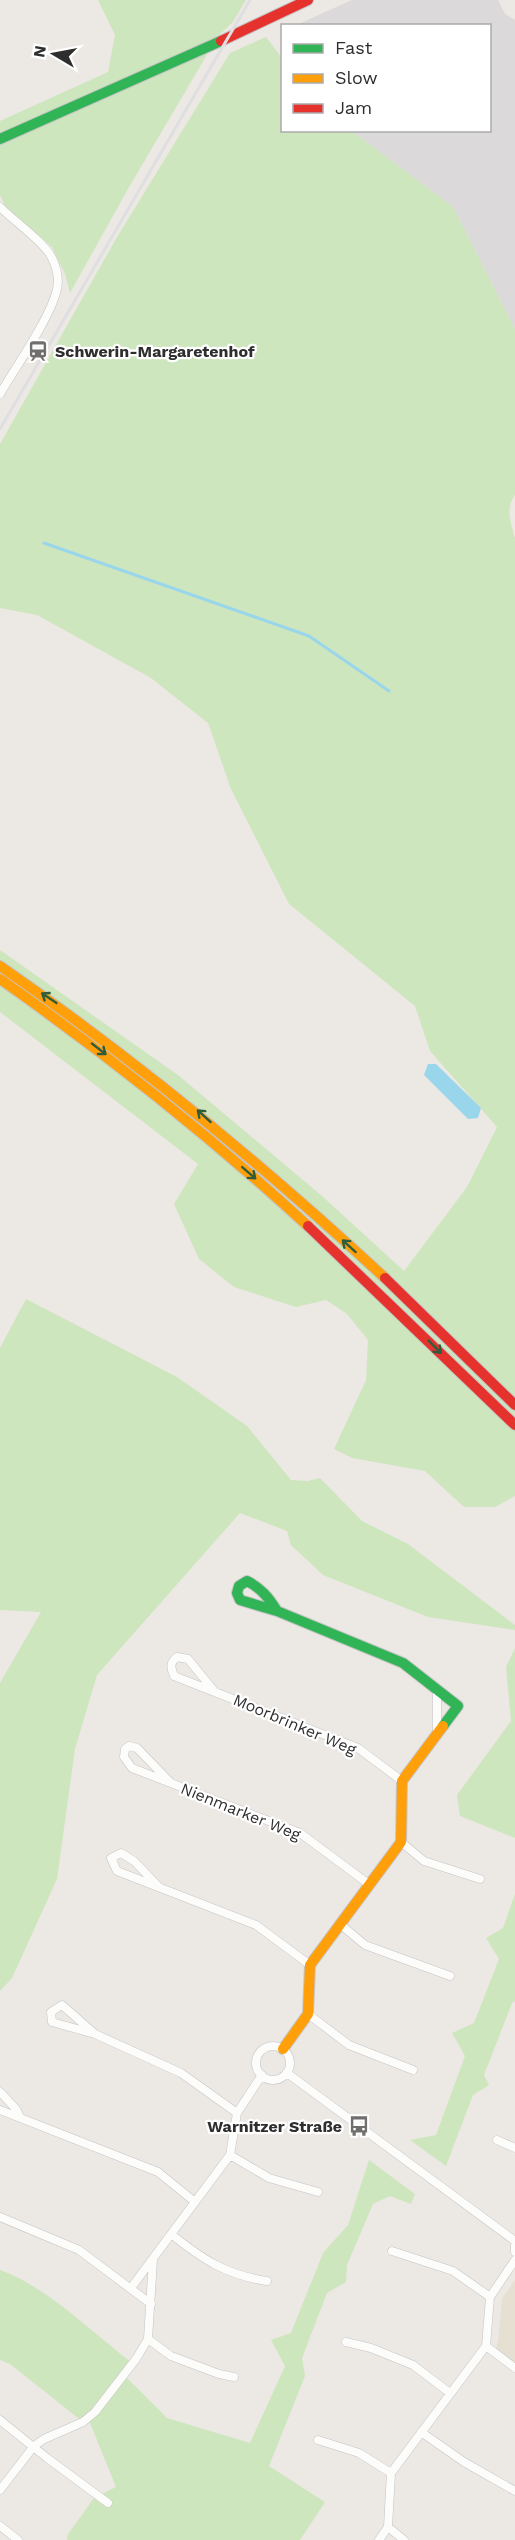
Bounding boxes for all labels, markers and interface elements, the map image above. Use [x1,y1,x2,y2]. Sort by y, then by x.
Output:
north arrow [24,24,84,84]
legend [281,24,491,132]
text: Fast [335,37,373,58]
text: N [29,44,50,59]
text: Slow [335,67,378,88]
text: Jam [335,97,372,118]
station icon: Schwerin-Margaretenhof [26,339,50,363]
place label: Schwerin-Margaretenhof [55,342,255,361]
one-way arrow [41,992,57,1004]
one-way arrow [91,1043,107,1056]
one-way arrow [197,1109,212,1123]
one-way arrow [241,1166,256,1180]
one-way arrow [342,1239,357,1253]
one-way arrow [428,1339,443,1354]
street label: Moorbrinker Weg [230,1690,360,1759]
street label: Nienmarker Weg [178,1779,304,1844]
bus stop icon: Warnitzer Straße [347,2114,371,2138]
place label: Warnitzer Straße [207,2117,342,2136]

